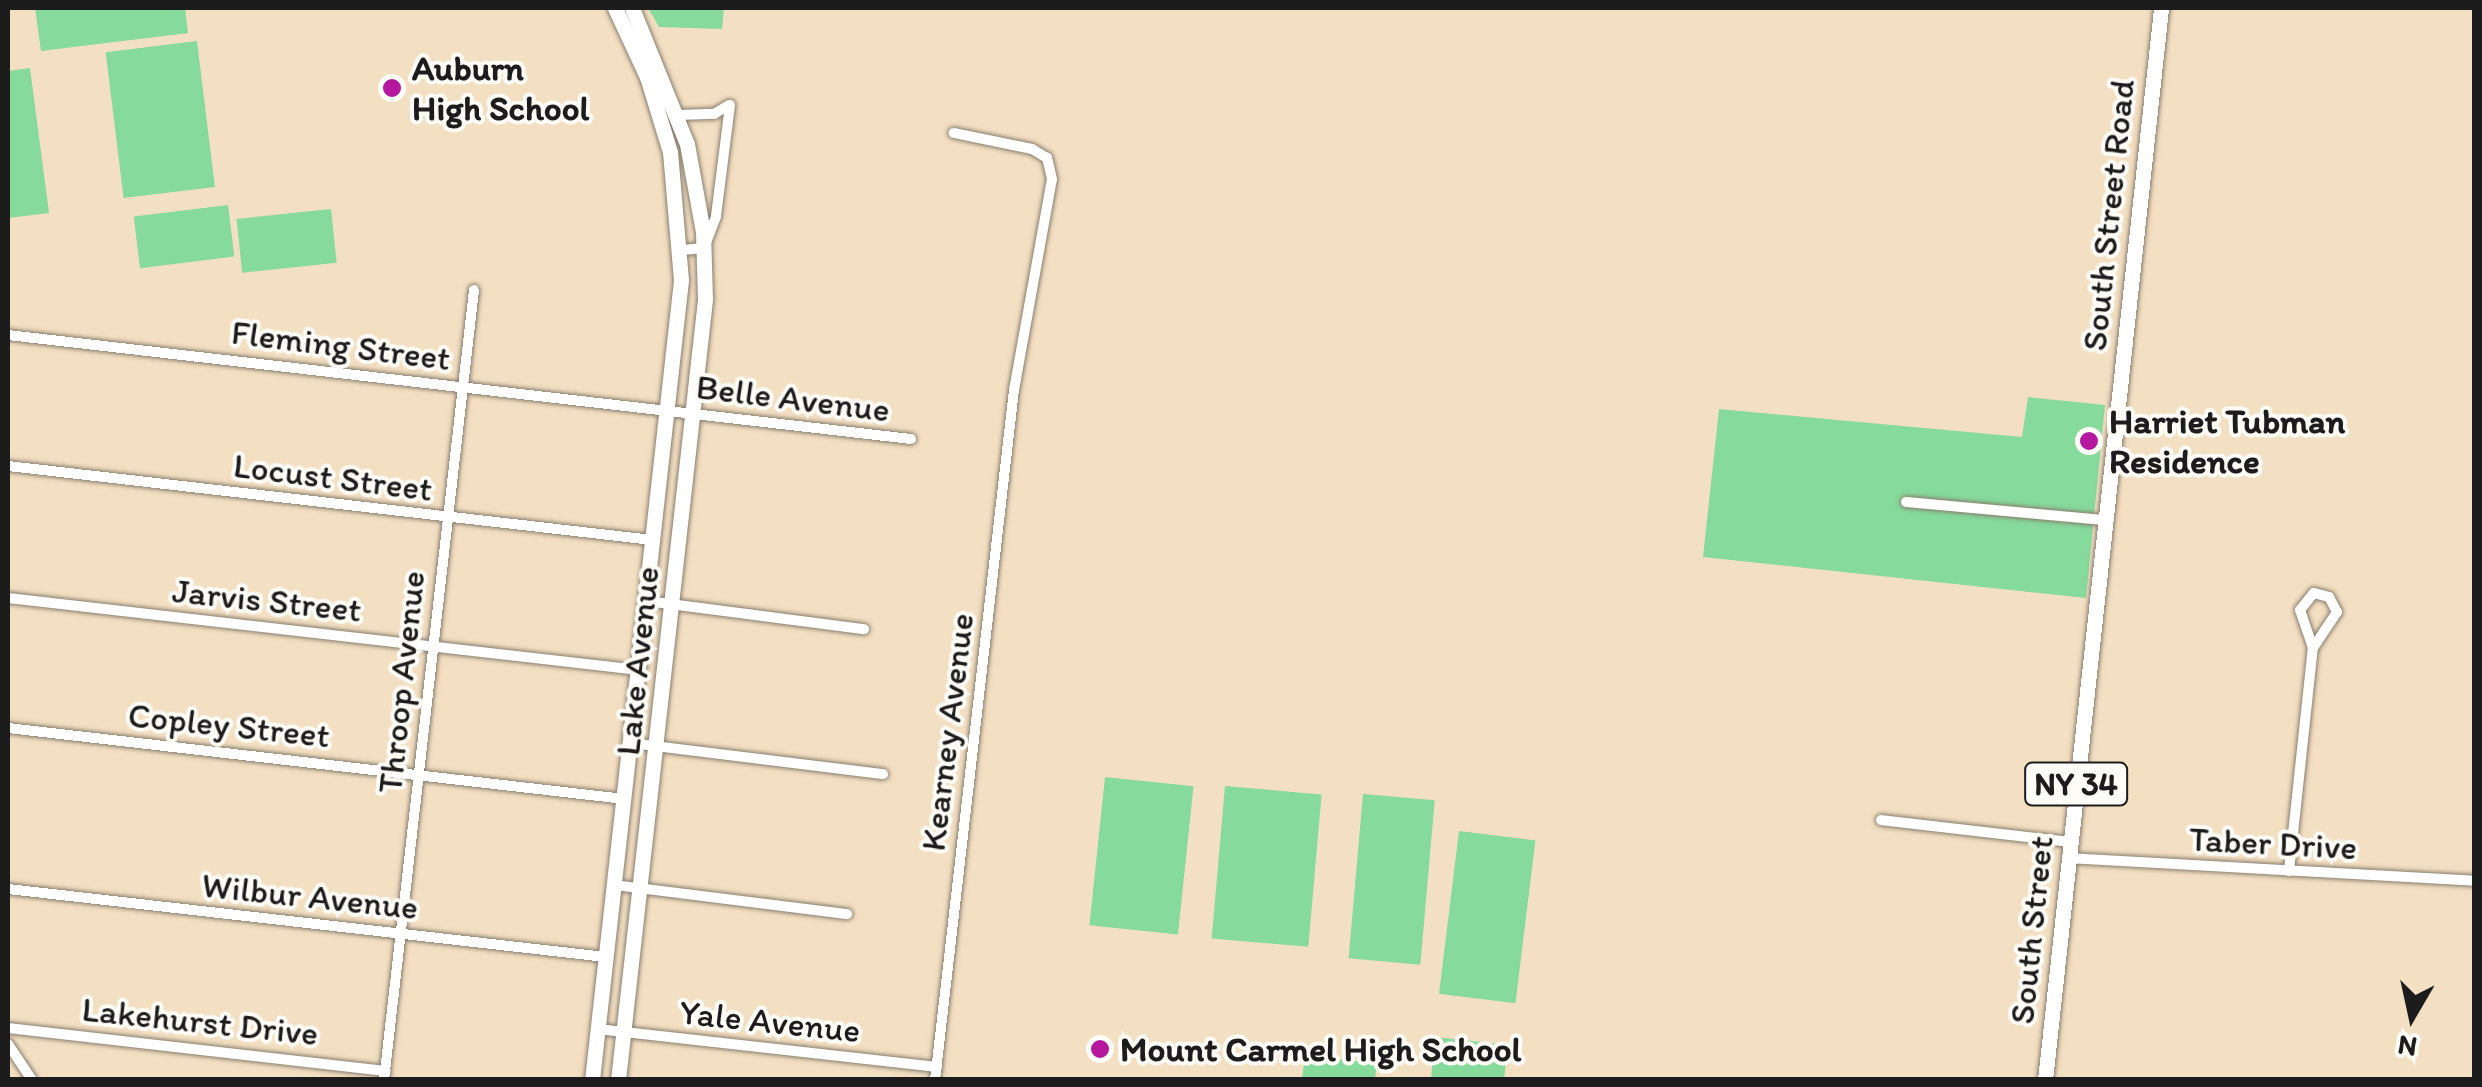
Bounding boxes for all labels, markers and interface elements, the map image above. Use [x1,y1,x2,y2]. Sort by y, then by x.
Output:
place label: Auburn High School [412,47,588,129]
marker: Auburn High School [381,77,403,99]
street label: South Street Road [2073,78,2143,352]
street label: Fleming Street [229,311,453,379]
street label: Belle Avenue [695,365,891,431]
place label: Harriet Tubman Residence [2109,400,2345,482]
marker: Harriet Tubman Residence [2078,430,2100,452]
street label: Locust Street [231,444,435,510]
street label: Lake Avenue [606,565,668,757]
street label: Jarvis Street [170,569,364,631]
street label: Throop Avenue [368,569,434,795]
street label: Kearney Avenue [912,611,982,853]
street label: Copley Street [126,694,332,756]
road number: NY 34 [2024,757,2128,811]
street label: Taber Drive [2187,818,2359,868]
street label: South Street [2000,834,2062,1026]
street label: Wilbur Avenue [200,864,420,928]
north arrow [2362,967,2462,1067]
street label: Lakehurst Drive [80,988,320,1054]
street label: Yale Avenue [678,991,862,1051]
place label: Mount Carmel High School [1120,1028,1519,1070]
text: N [2395,1028,2419,1065]
marker: Mount Carmel High School [1089,1038,1111,1060]

